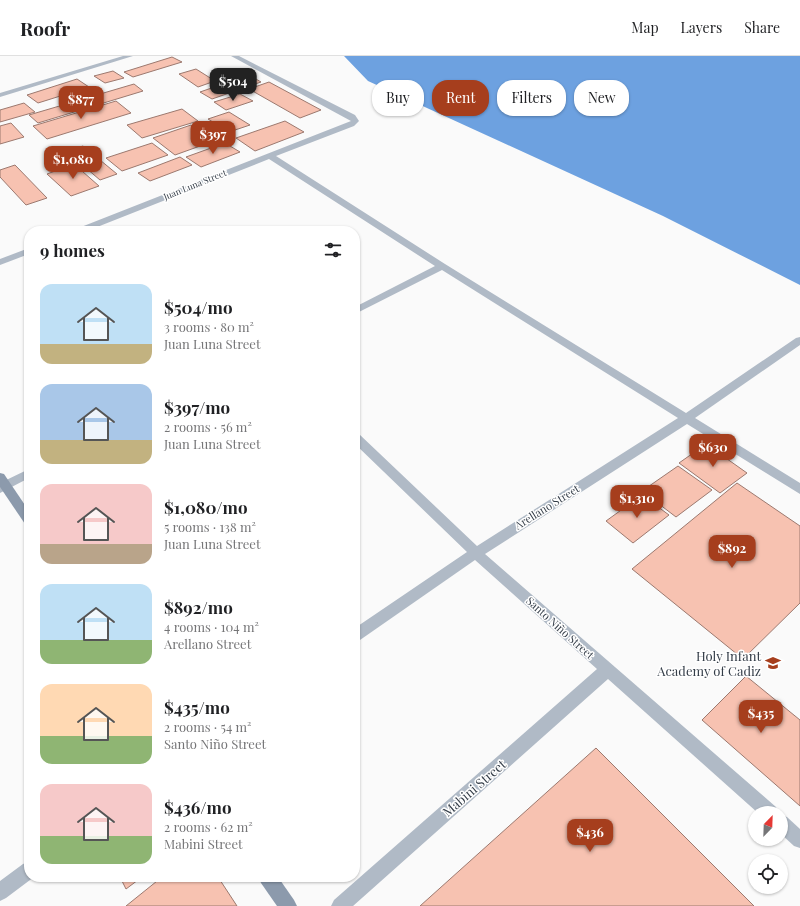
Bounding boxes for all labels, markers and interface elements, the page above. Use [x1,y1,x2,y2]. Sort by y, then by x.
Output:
text: Roofr [20,15,70,41]
text: Map [631,18,659,37]
text: Layers [681,18,722,37]
text: Share [744,18,780,37]
pin: $504 [209,68,257,102]
text: $504 [219,72,247,89]
chip: Buy [372,80,424,116]
chip: Rent [432,80,489,116]
chip: Filters [497,80,566,116]
chip: New [574,80,629,116]
pin: $877 [57,86,105,120]
text: $877 [68,90,94,107]
pin: $397 [189,121,237,155]
text: $397 [200,125,226,142]
pin: $1,080 [40,146,106,180]
text: $1,080 [53,150,93,167]
street label: Juan Luna Street [160,166,229,203]
text: 9 homes [40,239,105,261]
icon: filters [322,239,344,261]
text: $504/mo [164,296,233,318]
icon: home [72,300,120,348]
text: 3 rooms · 80 m² [164,318,254,335]
text: Juan Luna Street [164,335,261,352]
text: $397/mo [164,396,230,418]
icon: home [72,400,120,448]
text: 2 rooms · 56 m² [164,418,252,435]
pin: $630 [689,434,737,468]
text: Juan Luna Street [164,435,261,452]
text: $630 [698,438,728,455]
street label: Arellano Street [511,481,582,533]
pin: $1,310 [604,485,670,519]
text: $1,310 [619,489,655,506]
text: $1,080/mo [164,496,248,518]
icon: home [72,500,120,548]
text: 5 rooms · 138 m² [164,518,256,535]
text: Juan Luna Street [164,535,261,552]
pin: $892 [708,535,756,569]
text: $892 [718,539,746,556]
street label: Santo Niño Street [523,593,598,662]
text: $892/mo [164,596,233,618]
icon: home [72,600,120,648]
text: 4 rooms · 104 m² [164,618,259,635]
text: Arellano Street [164,635,251,652]
place label: Holy Infant Academy of Cadiz [656,647,761,679]
school or university icon: Holy Infant Academy of Cadiz [764,654,782,672]
text: $435/mo [164,696,230,718]
icon: home [72,700,120,748]
pin: $435 [737,700,785,734]
text: $435 [748,704,774,721]
text: 2 rooms · 54 m² [164,718,252,735]
text: Santo Niño Street [164,735,266,752]
street label: Mabini Street [438,755,509,820]
text: $436/mo [164,796,232,818]
icon: home [72,800,120,848]
north arrow [748,806,788,846]
map controls [748,806,788,894]
text: 2 rooms · 62 m² [164,818,253,835]
pin: $436 [566,819,614,853]
text: $436 [576,823,604,840]
text: Mabini Street [164,835,243,852]
button: locate [748,854,788,894]

